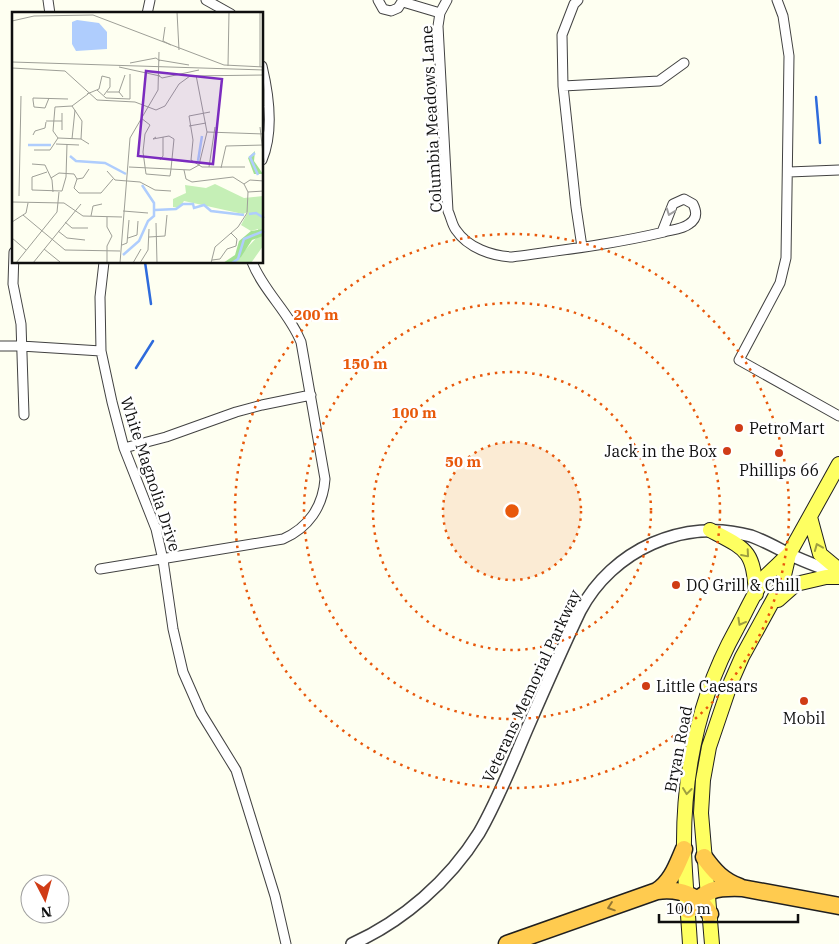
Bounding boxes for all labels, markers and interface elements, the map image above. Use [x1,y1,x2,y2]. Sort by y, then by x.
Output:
inset map [12,12,264,264]
street label: Columbia Meadows Lane [416,25,446,213]
one-way arrow [666,207,676,215]
text: 200 m [293,305,339,324]
text: 150 m [342,354,388,373]
street label: White Magnolia Drive [117,394,185,554]
text: 100 m [391,403,437,422]
place label: PetroMart [749,418,825,438]
marker: PetroMart [733,422,745,434]
place label: Jack in the Box [604,441,717,461]
marker: Jack in the Box [721,445,733,457]
marker: Phillips 66 [773,447,785,459]
text: 50 m [445,452,481,471]
place label: Phillips 66 [739,460,819,480]
centre of rings [503,502,521,520]
one-way arrow [814,543,825,552]
one-way arrow [740,548,749,557]
place label: DQ Grill & Chill [686,575,800,595]
marker: DQ Grill & Chill [670,579,682,591]
street label: Veterans Memorial Parkway [477,586,585,786]
one-way arrow [737,616,747,625]
place label: Little Caesars [656,676,758,696]
marker: Little Caesars [640,680,652,692]
marker: Mobil [798,695,810,707]
street label: Bryan Road [660,704,696,794]
place label: Mobil [783,708,825,728]
one-way arrow [682,787,692,796]
north arrow [20,874,70,924]
scale bar [659,892,798,924]
text: 100 m [666,899,711,918]
one-way arrow [607,901,616,911]
text: N [40,902,53,921]

